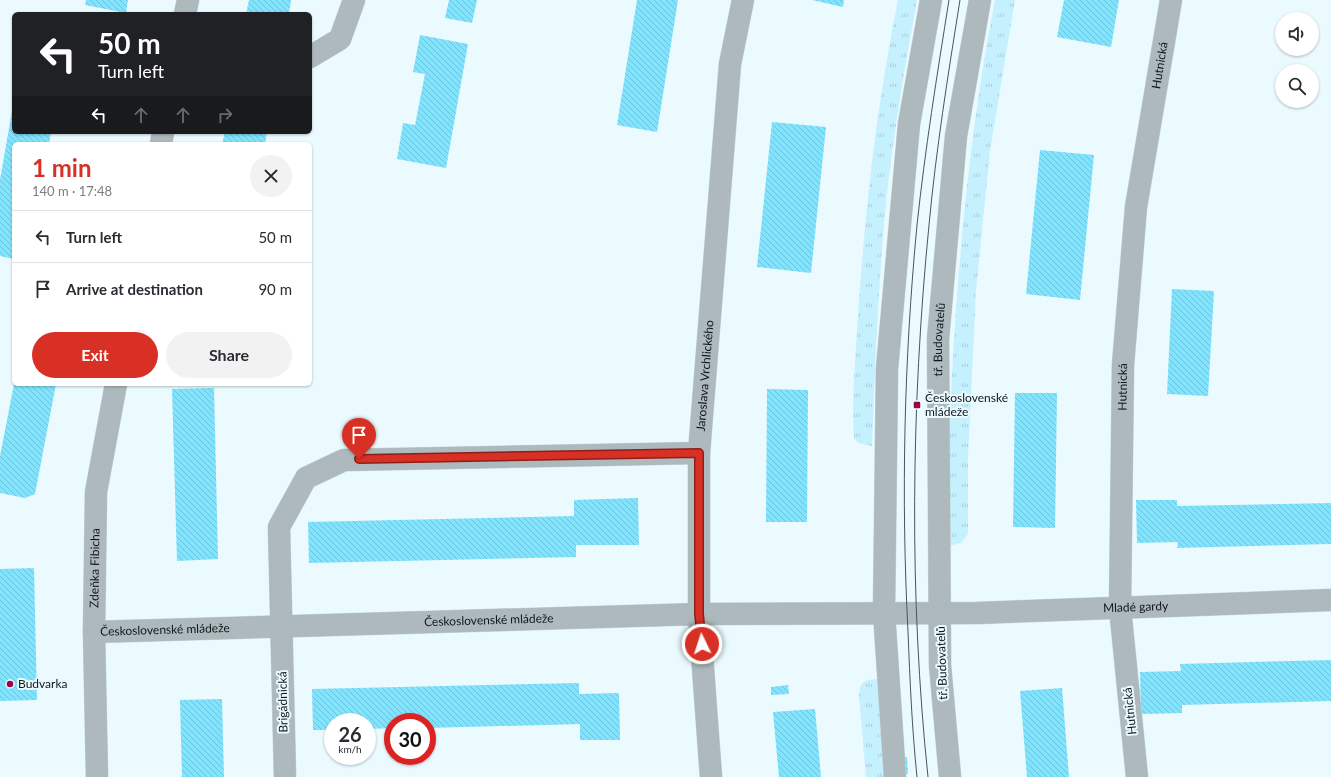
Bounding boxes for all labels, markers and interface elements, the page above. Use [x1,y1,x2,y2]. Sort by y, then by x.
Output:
map controls [1275,12,1319,108]
button: sound [1275,12,1319,56]
text: 50 m [98,26,161,60]
icon: left [32,28,84,80]
street label: Hutnická [1148,41,1171,90]
text: Turn left [98,60,164,82]
button: search [1275,64,1319,108]
icon: left [88,104,110,126]
icon: ahead [130,104,152,126]
icon: ahead [172,104,194,126]
icon: right [214,104,236,126]
text: 1 min [32,153,92,182]
button: close [250,155,292,197]
text: 140 m · 17:48 [32,183,112,199]
icon: left [32,226,54,248]
text: Turn left [66,228,122,246]
text: 50 m [258,228,292,246]
icon: arrive [32,278,54,300]
text: Arrive at destination [66,280,203,298]
text: 90 m [258,280,292,298]
street label: tř. Budovatelů [930,302,948,376]
street label: Jaroslava Vrchlického [693,319,717,432]
button: Exit [32,332,158,378]
button: Share [166,332,292,378]
street label: Hutnická [1114,363,1130,411]
place label: Československé mládeže [925,390,1008,419]
marker: Československé mládeže [912,400,922,410]
pin [342,418,376,459]
icon: arrive [348,424,370,446]
street label: Zdeňka Fibicha [86,528,102,608]
street label: Mladé gardy [1103,598,1169,615]
street label: Československé mládeže [424,610,554,629]
street label: Československé mládeže [100,620,230,639]
position arrow [681,623,723,665]
street label: tř. Budovatelů [933,626,950,700]
street label: Brigádnická [274,671,291,733]
place label: Budvarka [18,676,68,691]
marker: Budvarka [5,679,15,689]
street label: Hutnická [1120,687,1139,735]
speed limit sign: 30 [384,713,436,765]
text: 26 [338,722,362,746]
text: km/h [338,743,362,755]

